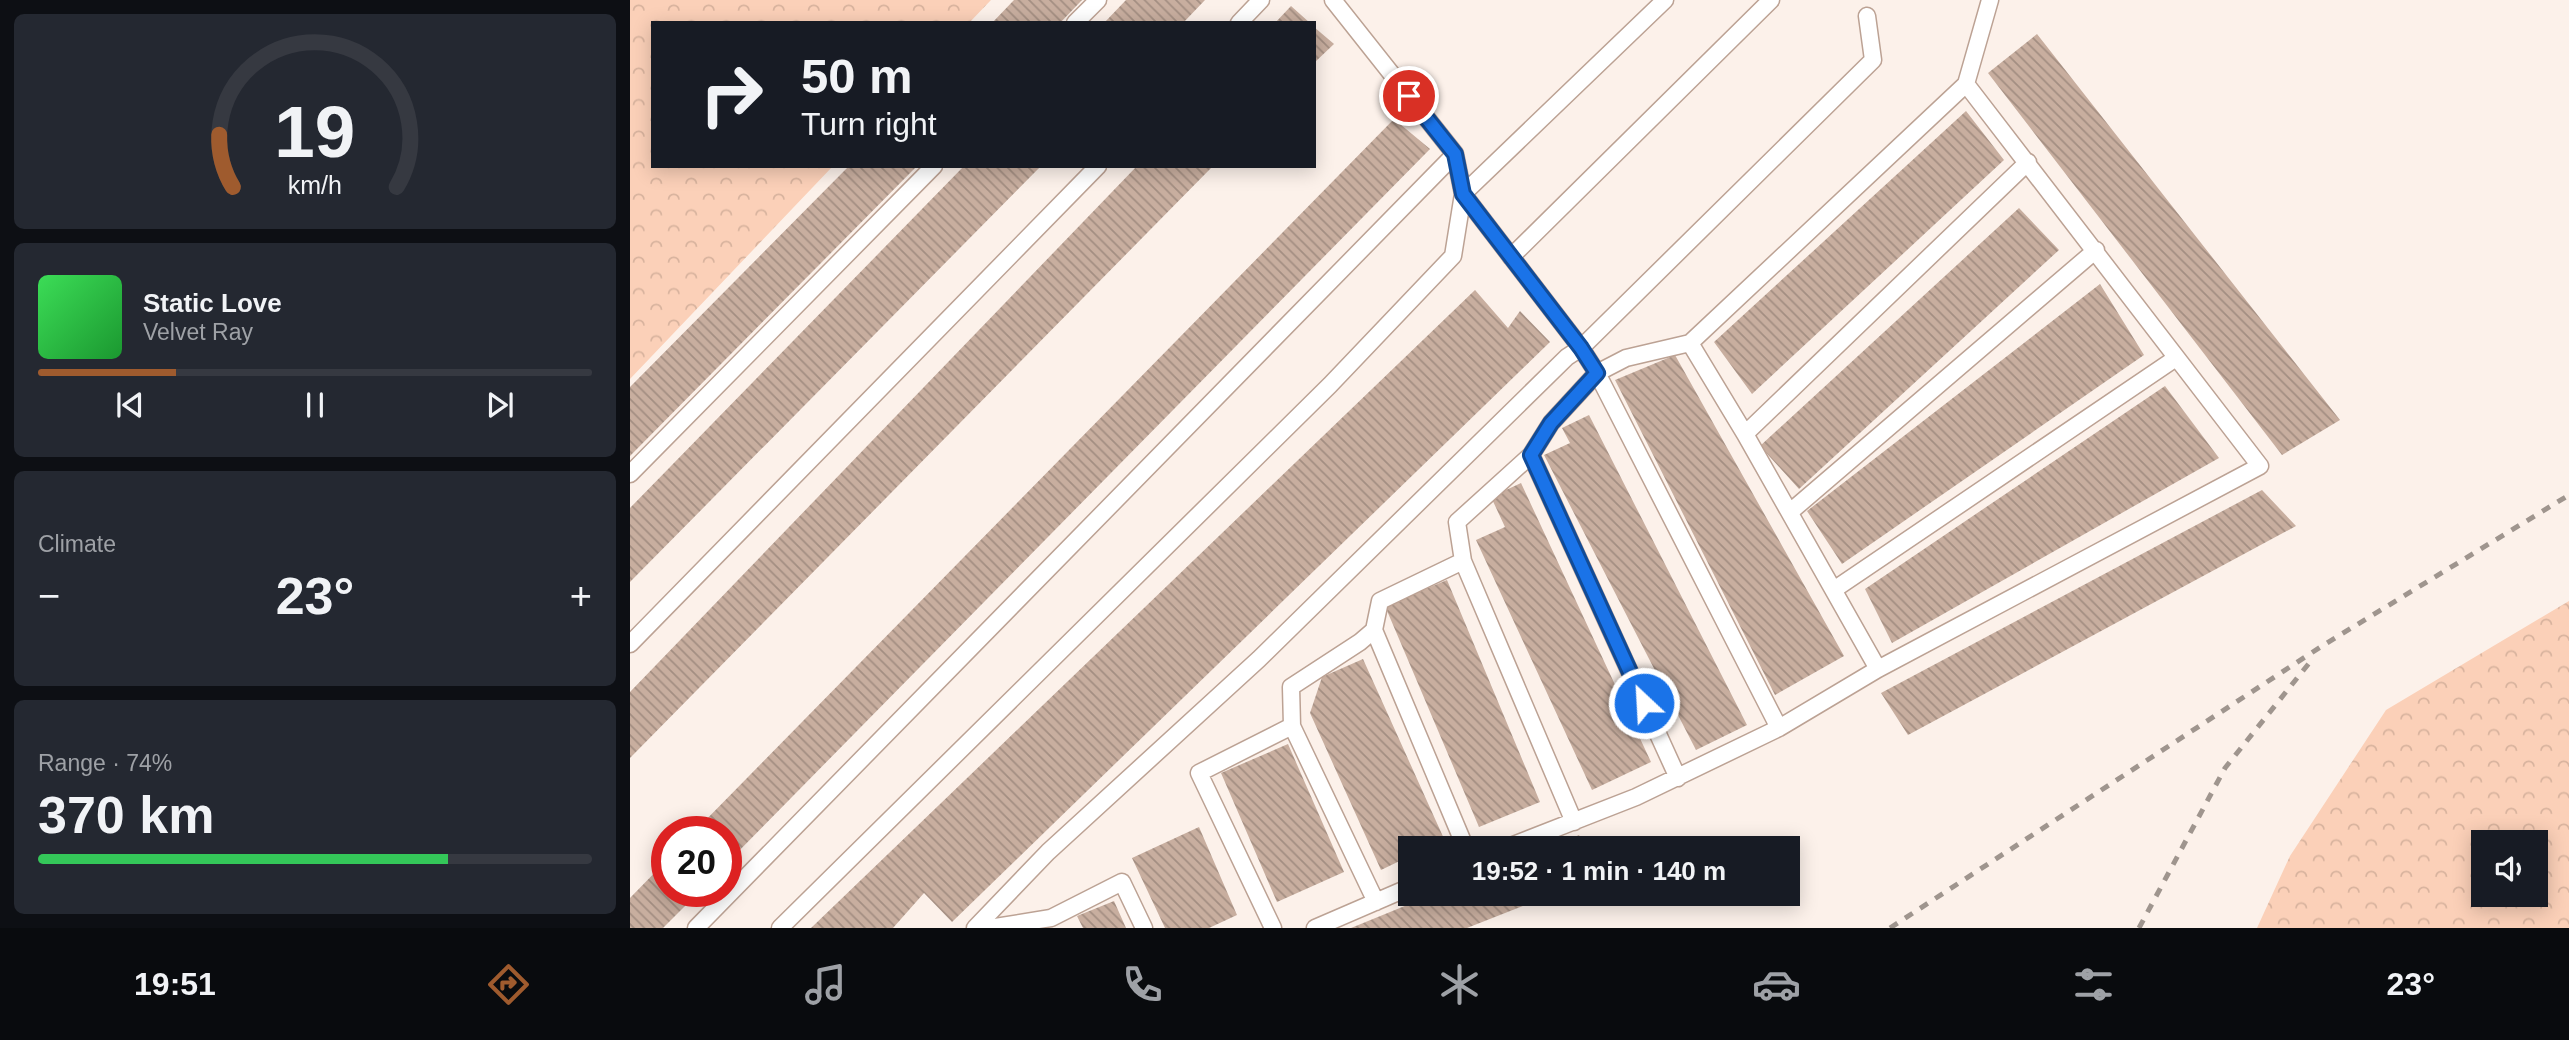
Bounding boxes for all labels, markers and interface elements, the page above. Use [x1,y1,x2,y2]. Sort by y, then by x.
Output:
icon: right [686,49,777,140]
text: 50 m [801,49,913,103]
pin [1379,66,1439,126]
icon: arrive [1390,77,1428,115]
text: 19 [275,92,355,173]
text: Turn right [801,106,937,142]
text: km/h [288,171,342,199]
text: Static Love [143,288,282,318]
text: Velvet Ray [143,319,253,345]
icon: previous [111,386,149,424]
icon: pause [296,386,334,424]
icon: next [481,386,519,424]
text: Climate [38,531,116,557]
text: 23° [276,567,354,625]
text: − [38,575,60,617]
text: + [570,575,592,617]
position arrow [1607,666,1681,740]
text: Range · 74% [38,750,172,776]
text: 370 km [38,786,214,844]
speed limit sign: 20 [651,816,742,907]
map controls [2471,830,2548,907]
button: sound [2471,830,2548,907]
text: 19:52 · 1 min · 140 m [1472,856,1726,886]
icon: directions [484,960,533,1009]
icon: music [801,960,850,1009]
icon: phone [1118,960,1167,1009]
icon: climate [1435,960,1484,1009]
icon: car [1752,960,1801,1009]
icon: filters [2069,960,2118,1009]
text: 19:51 [134,966,216,1002]
text: 23° [2387,966,2435,1002]

